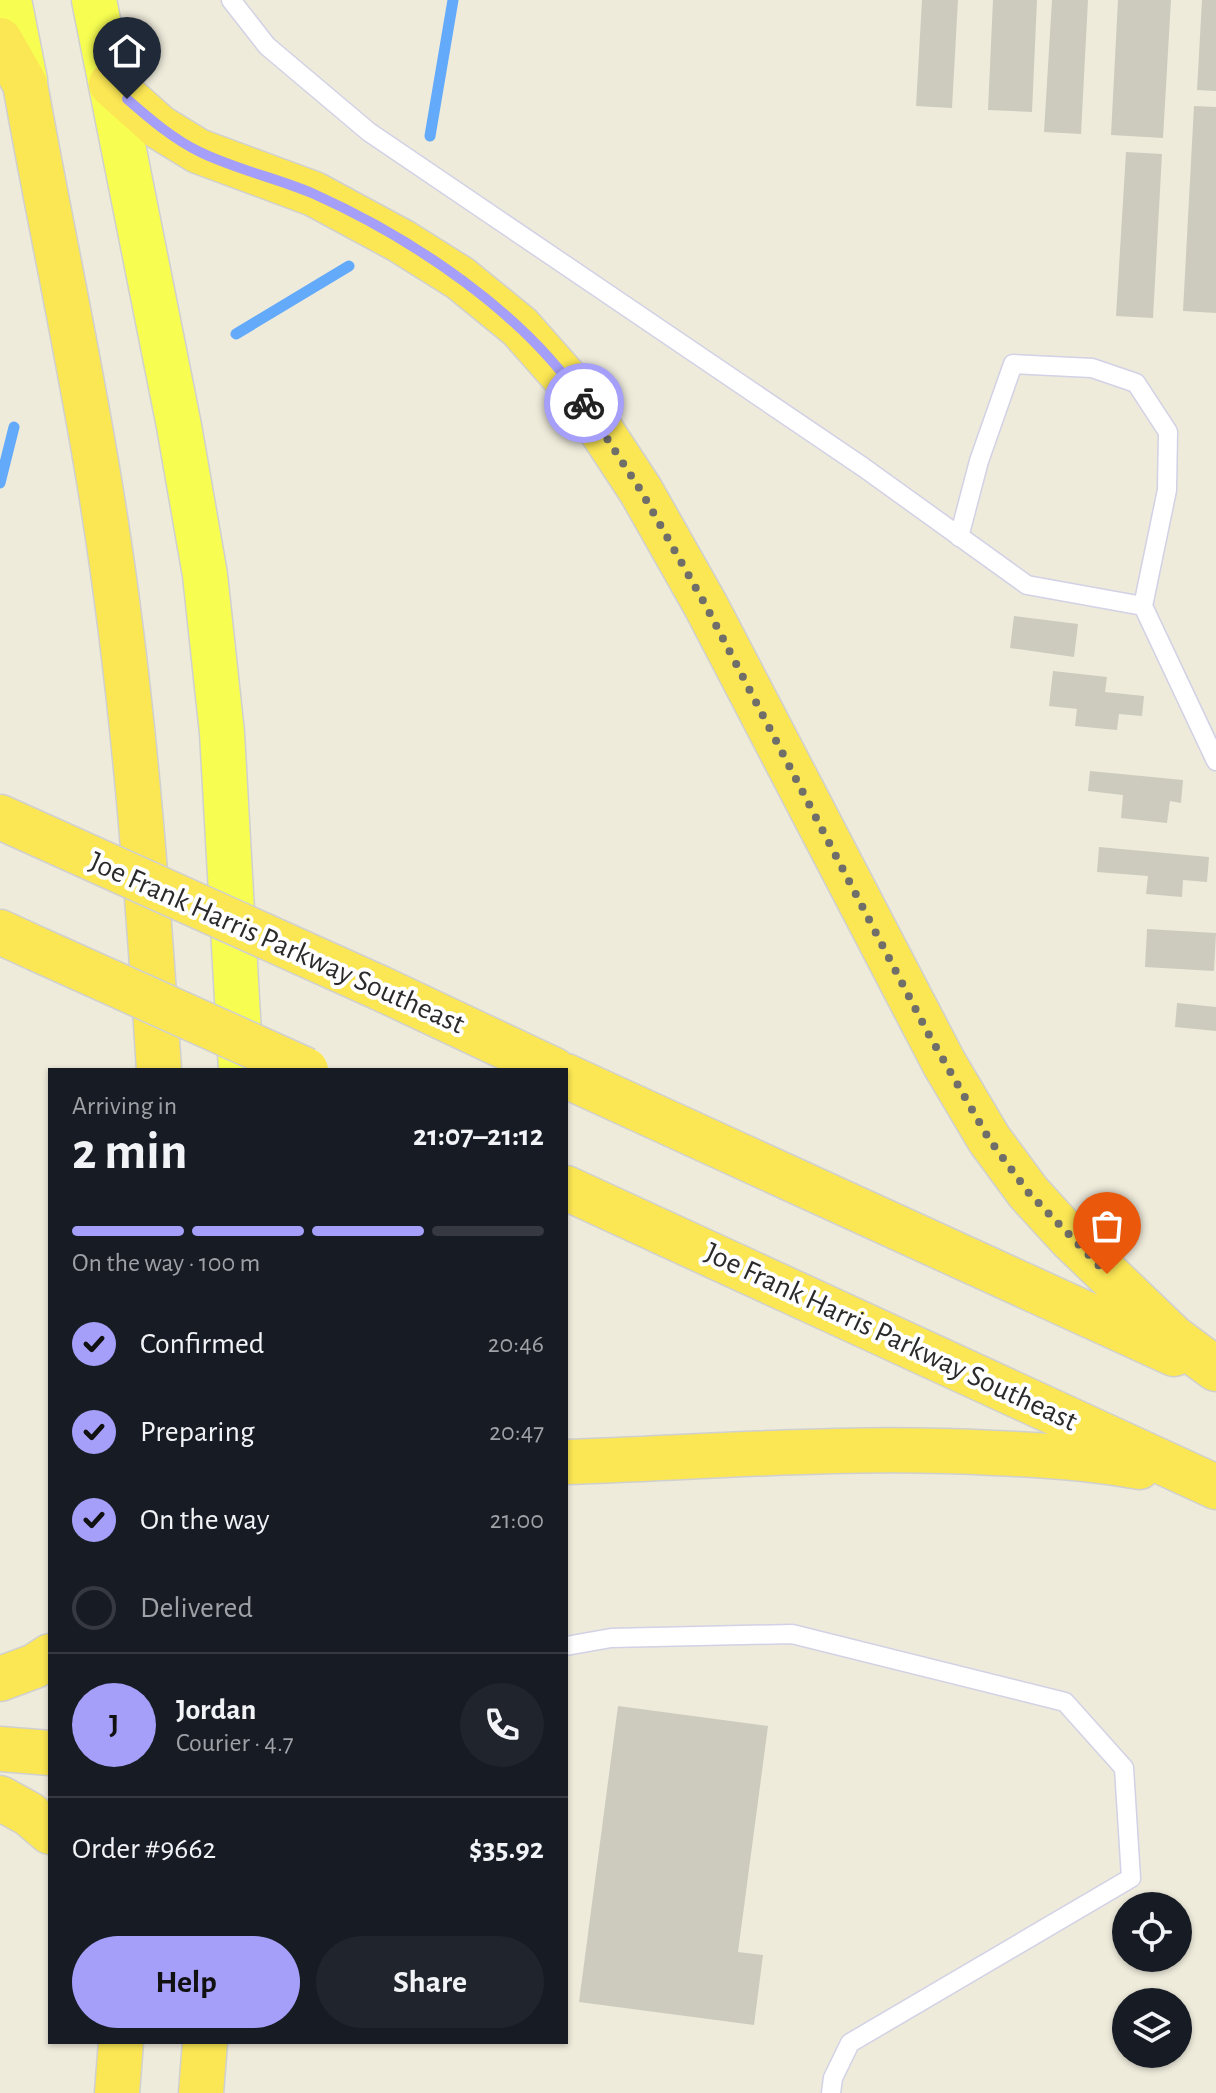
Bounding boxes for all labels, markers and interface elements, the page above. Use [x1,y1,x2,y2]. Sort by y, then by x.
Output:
pin [93,17,161,99]
icon: home [105,29,149,73]
courier [544,363,624,443]
icon: bike [562,381,606,425]
street label: Joe Frank Harris Parkway Southeast [85,846,469,1040]
text: Arriving in [72,1093,177,1119]
text: 21:07–21:12 [413,1121,544,1151]
text: 2 min [72,1126,187,1178]
pin [1073,1192,1141,1274]
icon: bag [1085,1204,1129,1248]
street label: Joe Frank Harris Parkway Southeast [700,1237,1082,1437]
text: On the way · 100 m [72,1250,260,1276]
icon: check [72,1322,116,1366]
text: Confirmed [140,1329,264,1359]
text: 20:46 [488,1331,544,1357]
icon: check [72,1410,116,1454]
text: Preparing [140,1417,255,1447]
text: 20:47 [489,1419,544,1445]
icon: check [72,1498,116,1542]
text: On the way [140,1505,269,1535]
text: 21:00 [490,1507,544,1533]
text: Delivered [140,1593,253,1623]
button: phone [460,1683,544,1767]
text: Jordan [176,1695,256,1725]
text: J [109,1710,119,1740]
text: Courier · 4.7 [176,1730,294,1756]
text: Order #9662 [72,1834,216,1864]
text: $35.92 [469,1834,544,1864]
map controls [1112,1892,1192,2068]
button: locate [1112,1892,1192,1972]
button: Help [72,1936,300,2028]
button: Share [316,1936,544,2028]
button: layers [1112,1988,1192,2068]

